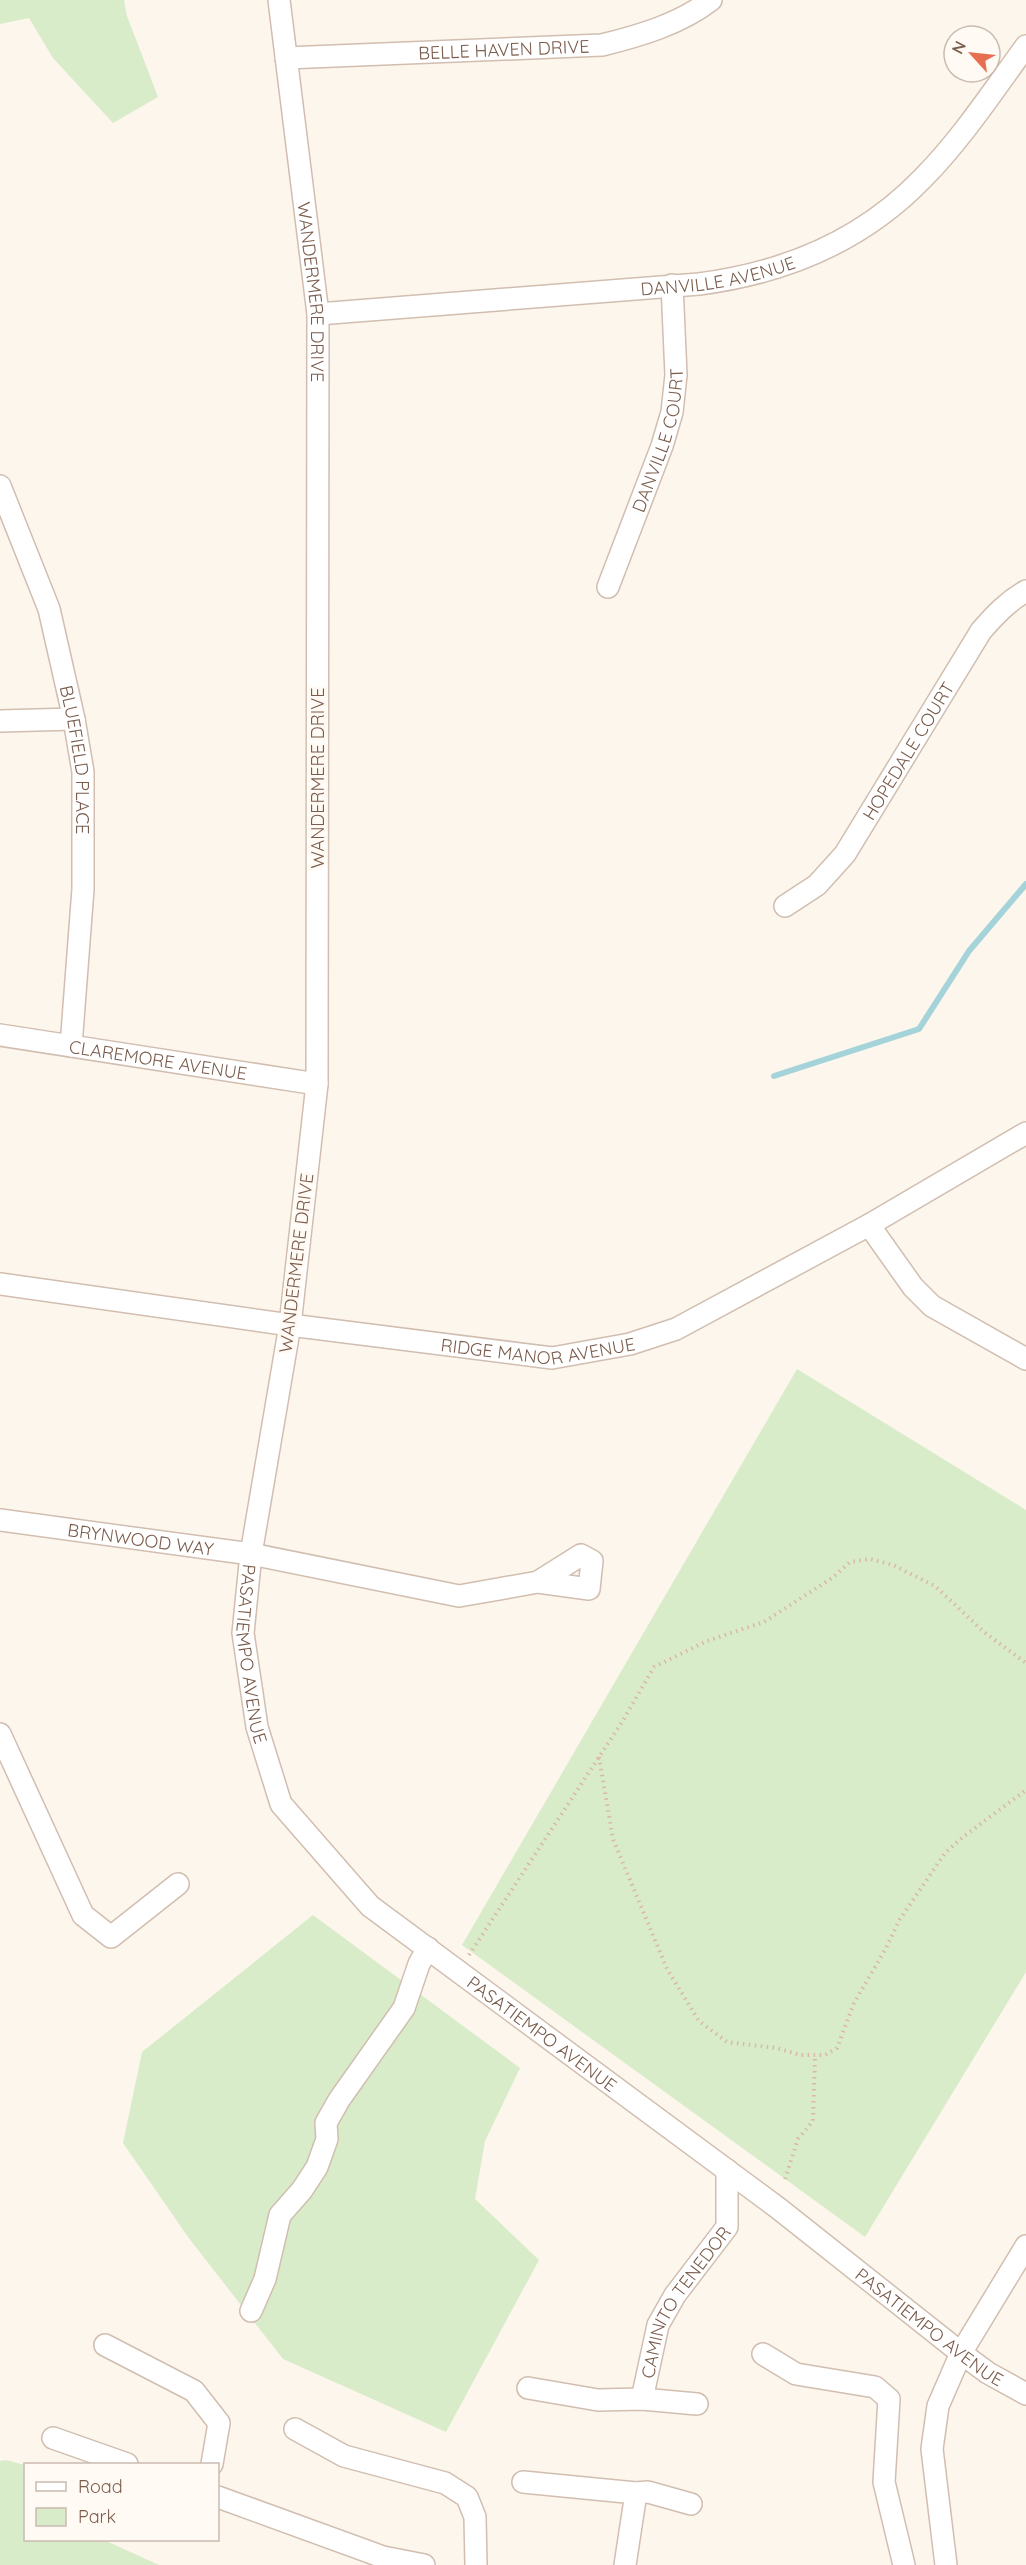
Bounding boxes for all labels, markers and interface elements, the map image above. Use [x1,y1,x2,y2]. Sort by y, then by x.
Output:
north arrow [942,24,1002,84]
street label: BELLE HAVEN DRIVE [418,34,590,64]
text: N [947,37,970,57]
street label: WANDERMERE DRIVE [293,200,330,382]
street label: DANVILLE AVENUE [640,250,798,300]
street label: DANVILLE COURT [626,367,688,515]
street label: HOPEDALE COURT [857,677,959,824]
street label: BLUEFIELD PLACE [55,683,95,834]
street label: WANDERMERE DRIVE [306,688,329,868]
street label: CLAREMORE AVENUE [68,1034,249,1085]
street label: WANDERMERE DRIVE [274,1172,318,1354]
street label: RIDGE MANOR AVENUE [439,1332,637,1370]
street label: BRYNWOOD WAY [66,1518,215,1560]
street label: PASATIEMPO AVENUE [231,1563,273,1746]
street label: PASATIEMPO AVENUE [463,1970,622,2097]
street label: CAMINITO TENEDOR [635,2221,735,2380]
street label: PASATIEMPO AVENUE [851,2262,1008,2391]
legend [24,2463,219,2541]
text: Road [78,2475,123,2498]
text: Park [78,2505,116,2528]

